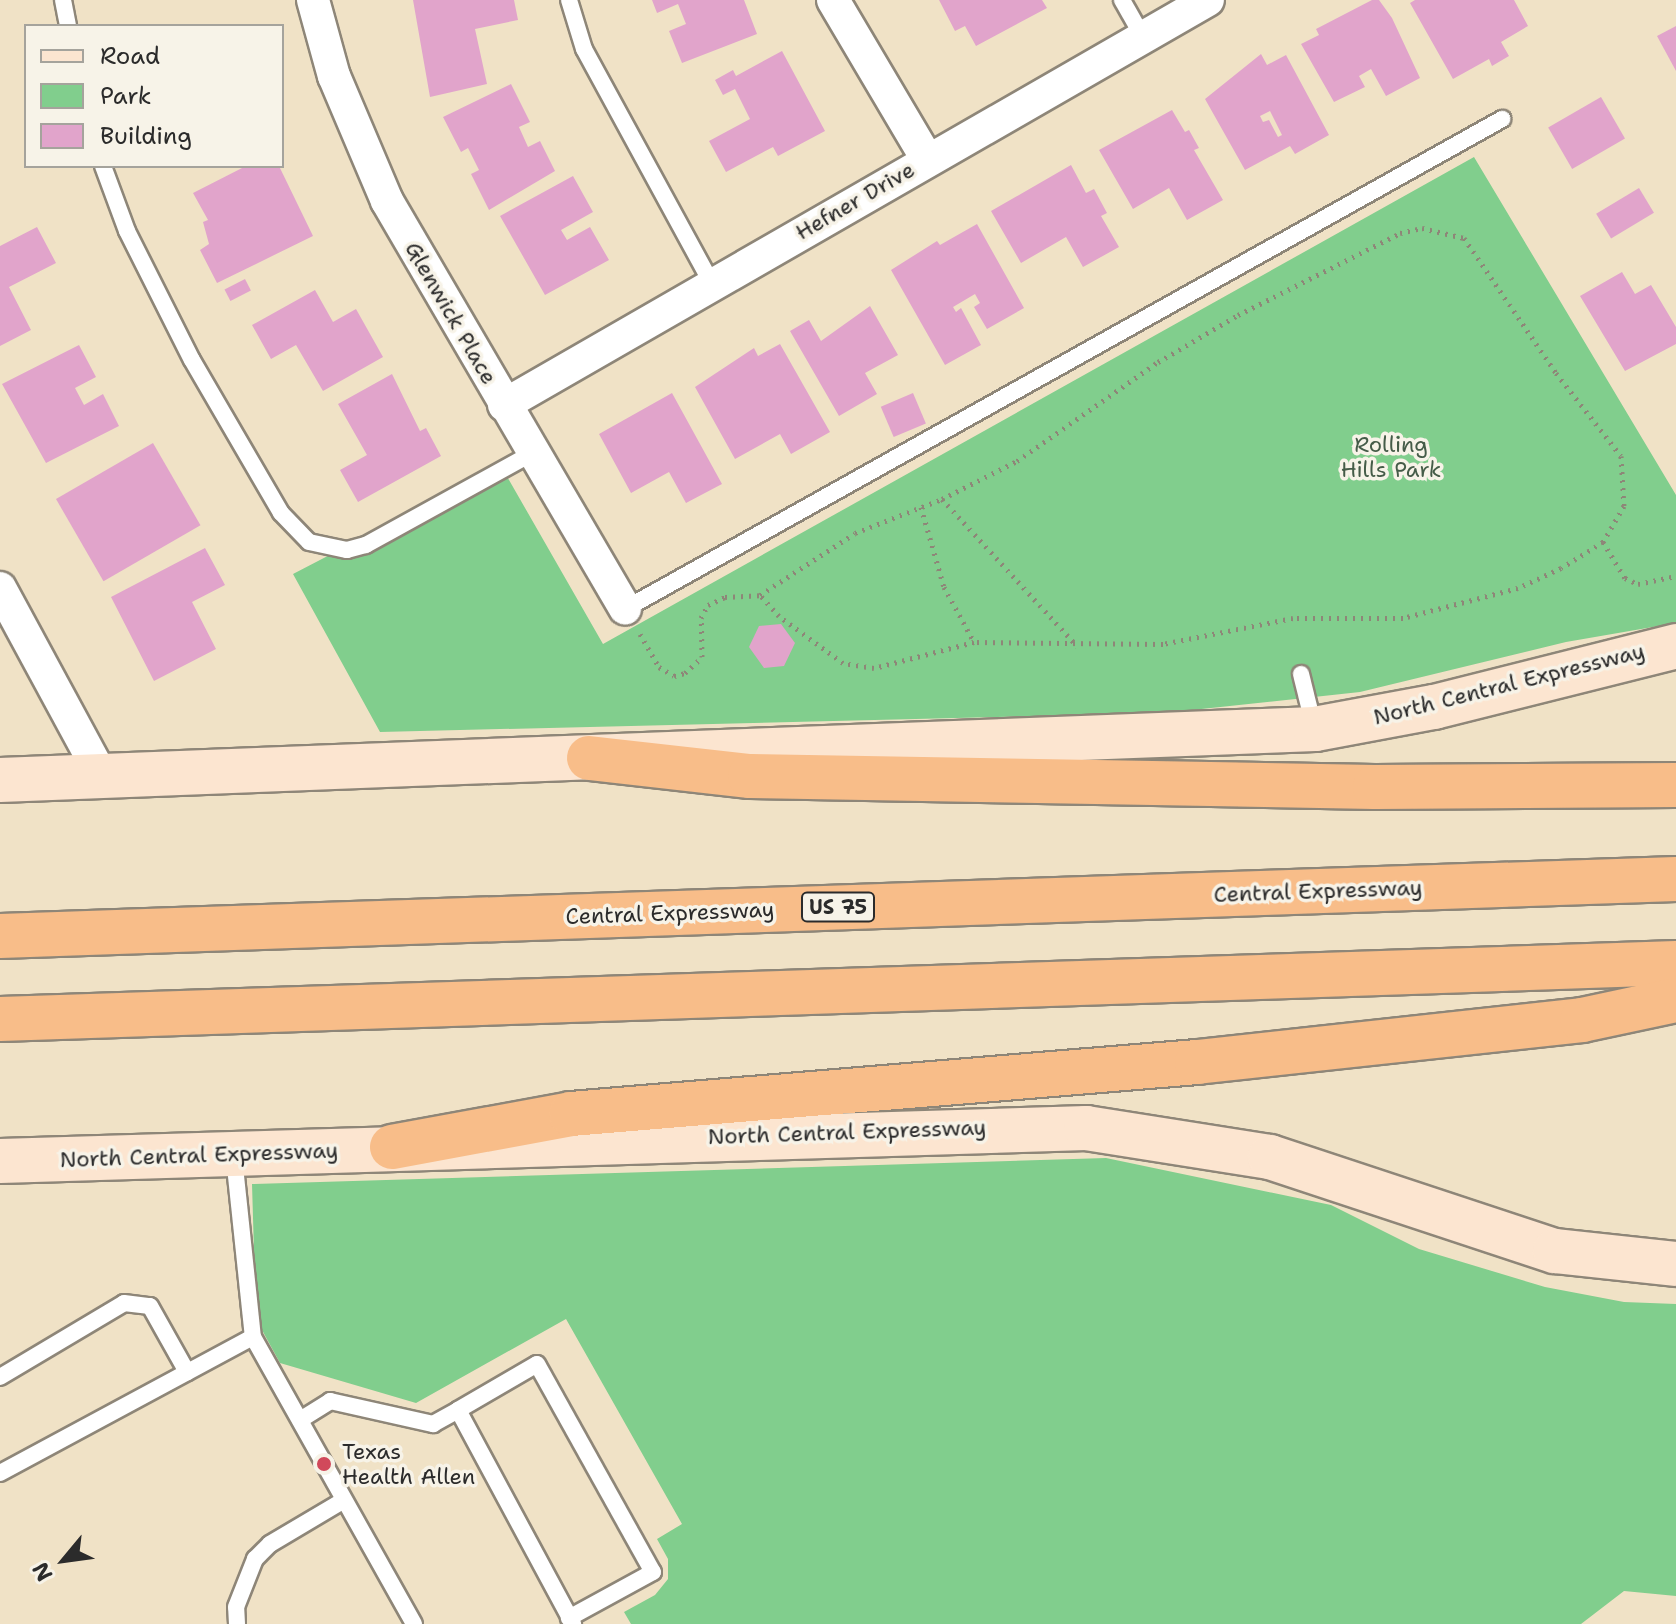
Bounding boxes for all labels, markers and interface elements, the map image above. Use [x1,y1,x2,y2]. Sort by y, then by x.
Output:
legend [24,24,284,168]
text: Road [100,40,160,72]
text: Park [100,80,152,112]
text: Building [100,120,192,152]
street label: Hefner Drive [791,156,919,246]
street label: Glenwick Place [400,237,502,389]
park label: Rolling Hills Park [1341,431,1441,482]
street label: North Central Expressway [1371,637,1647,731]
street label: Central Expressway [1213,874,1423,908]
road number: US 75 [800,891,876,923]
street label: Central Expressway [565,896,775,930]
street label: North Central Expressway [707,1114,987,1150]
street label: North Central Expressway [59,1137,339,1173]
place label: Texas Health Allen [342,1438,475,1490]
marker: Texas Health Allen [313,1453,335,1475]
north arrow [24,1520,104,1600]
text: N [26,1557,59,1587]

